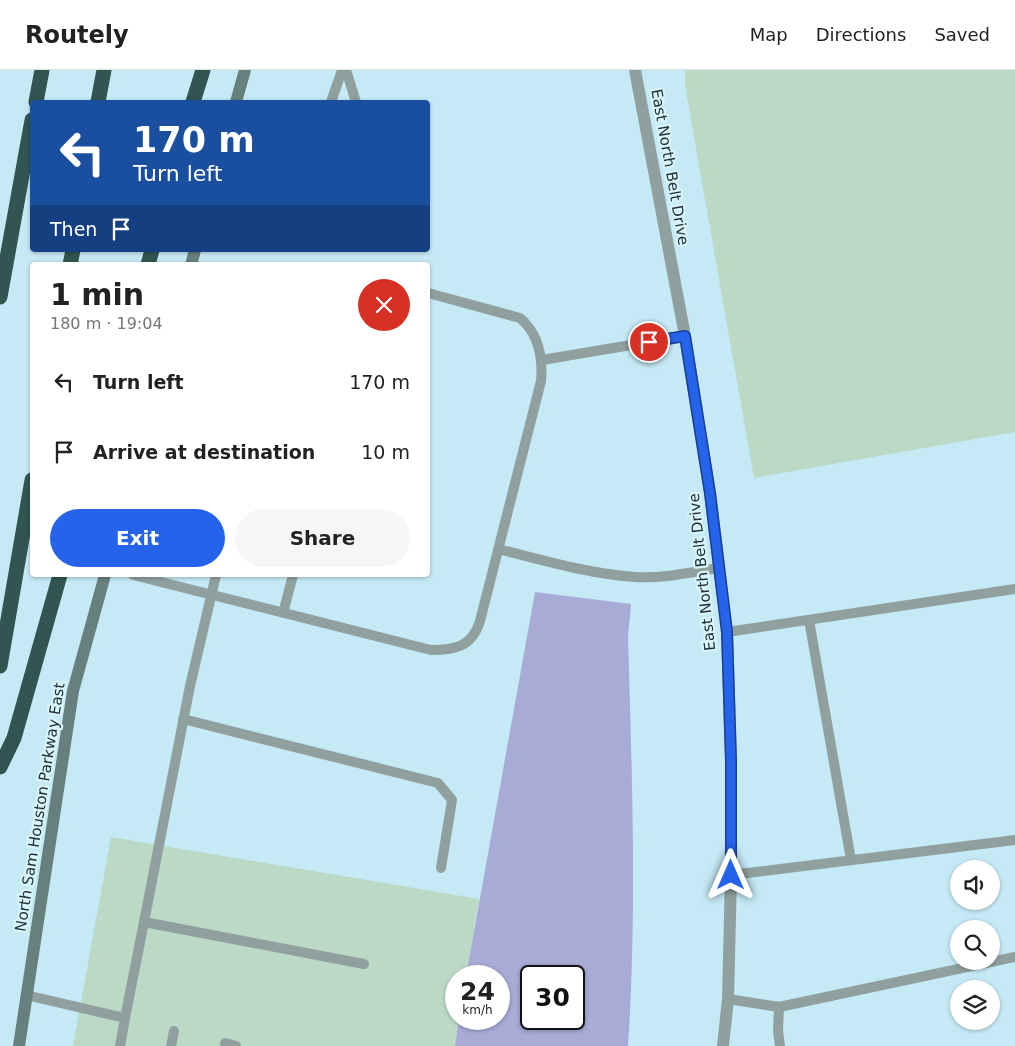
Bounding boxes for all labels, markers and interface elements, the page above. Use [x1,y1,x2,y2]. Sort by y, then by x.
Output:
text: Routely [25,21,129,49]
text: Map [750,24,788,45]
text: Directions [816,24,906,45]
text: Saved [934,24,990,45]
street label: East North Belt Drive [647,88,693,246]
icon: left [50,120,115,185]
text: 170 m [133,120,255,160]
text: Turn left [133,161,222,186]
icon: arrive [107,215,135,243]
text: Then [50,218,97,240]
text: 1 min [50,277,144,312]
button: close [358,279,410,331]
text: 180 m · 19:04 [50,314,163,333]
pin [628,321,670,363]
icon: arrive [635,328,663,356]
icon: left [50,368,78,396]
text: Turn left [93,371,184,393]
text: 170 m [349,371,410,393]
icon: arrive [50,438,78,466]
text: Arrive at destination [93,441,315,463]
text: 10 m [361,441,410,463]
street label: East North Belt Drive [685,492,719,652]
button: Exit [50,509,225,567]
button: Share [235,509,410,567]
street label: North Sam Houston Parkway East [11,681,69,933]
position arrow [704,848,756,900]
map controls [950,860,1000,1030]
button: sound [950,860,1000,910]
button: search [950,920,1000,970]
speed limit sign: 30 [520,965,585,1030]
text: 24 [460,977,495,1006]
button: layers [950,980,1000,1030]
text: km/h [462,1003,493,1017]

